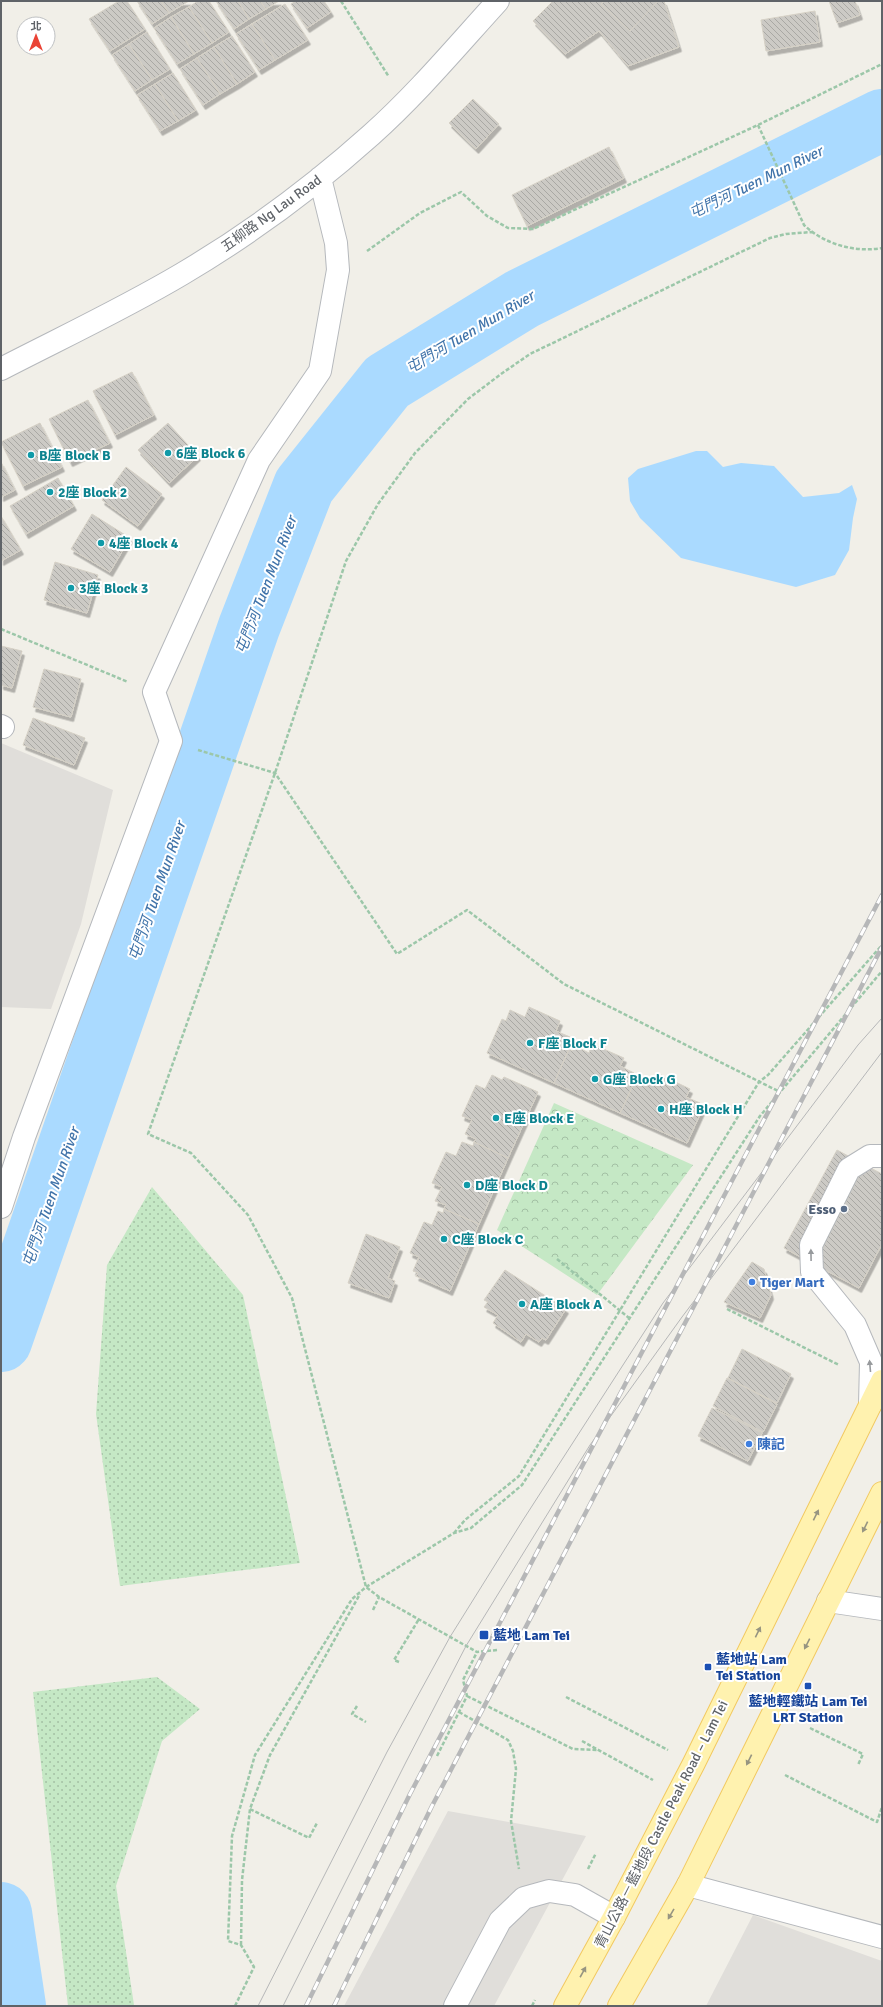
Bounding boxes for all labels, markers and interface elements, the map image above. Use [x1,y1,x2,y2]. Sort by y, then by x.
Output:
north arrow [16,16,56,56]
text: 北 [31,20,42,33]
water label: 屯門河 Tuen Mun River [686,141,828,222]
street label: 五柳路 Ng Lau Road [218,171,325,256]
water label: 屯門河 Tuen Mun River [403,285,539,377]
place label: 6座 Block 6 [176,445,246,462]
place label: B座 Block B [39,447,111,464]
marker: 6座 Block 6 [163,448,173,458]
marker: B座 Block B [26,450,36,460]
place label: 2座 Block 2 [58,484,127,501]
marker: 2座 Block 2 [45,487,55,497]
water label: 屯門河 Tuen Mun River [231,511,301,656]
place label: 4座 Block 4 [109,535,179,552]
marker: 4座 Block 4 [96,538,106,548]
place label: 3座 Block 3 [79,580,148,597]
marker: 3座 Block 3 [66,583,76,593]
water label: 屯門河 Tuen Mun River [125,817,190,963]
place label: F座 Block F [538,1035,608,1052]
marker: F座 Block F [525,1038,535,1048]
place label: G座 Block G [603,1071,676,1088]
marker: G座 Block G [590,1074,600,1084]
place label: H座 Block H [669,1101,743,1118]
marker: H座 Block H [656,1104,666,1114]
place label: E座 Block E [504,1110,574,1127]
marker: E座 Block E [491,1113,501,1123]
water label: 屯門河 Tuen Mun River [19,1123,84,1269]
place label: D座 Block D [475,1177,548,1194]
marker: D座 Block D [462,1180,472,1190]
place label: Esso [808,1201,836,1218]
marker: Esso [839,1204,849,1214]
place label: C座 Block C [452,1231,524,1248]
marker: C座 Block C [439,1234,449,1244]
one-way arrow [808,1248,814,1261]
place label: Tiger Mart [760,1274,825,1291]
marker: Tiger Mart [747,1277,757,1287]
place label: A座 Block A [530,1296,602,1313]
marker: A座 Block A [517,1299,527,1309]
one-way arrow [867,1360,873,1372]
place label: 陳記 [757,1436,785,1453]
marker: 陳記 [744,1439,754,1449]
one-way arrow [813,1510,819,1521]
one-way arrow [862,1522,868,1533]
one-way arrow [755,1626,761,1638]
place label: 藍地 Lam Tei [493,1627,570,1644]
marker: 藍地 Lam Tei [478,1629,490,1641]
one-way arrow [804,1638,810,1650]
place label: 藍地站 Lam Tei Station [716,1651,787,1684]
marker: 藍地站 Lam Tei Station [703,1662,713,1672]
marker: 藍地輕鐵站 Lam Tei LRT Station [803,1681,813,1691]
place label: 藍地輕鐵站 Lam Tei LRT Station [748,1693,868,1726]
street label: 青山公路－藍地段 Castle Peak Road – Lam Tei [591,1697,732,1951]
one-way arrow [746,1755,752,1766]
one-way arrow [668,1908,675,1920]
one-way arrow [580,1966,587,1978]

